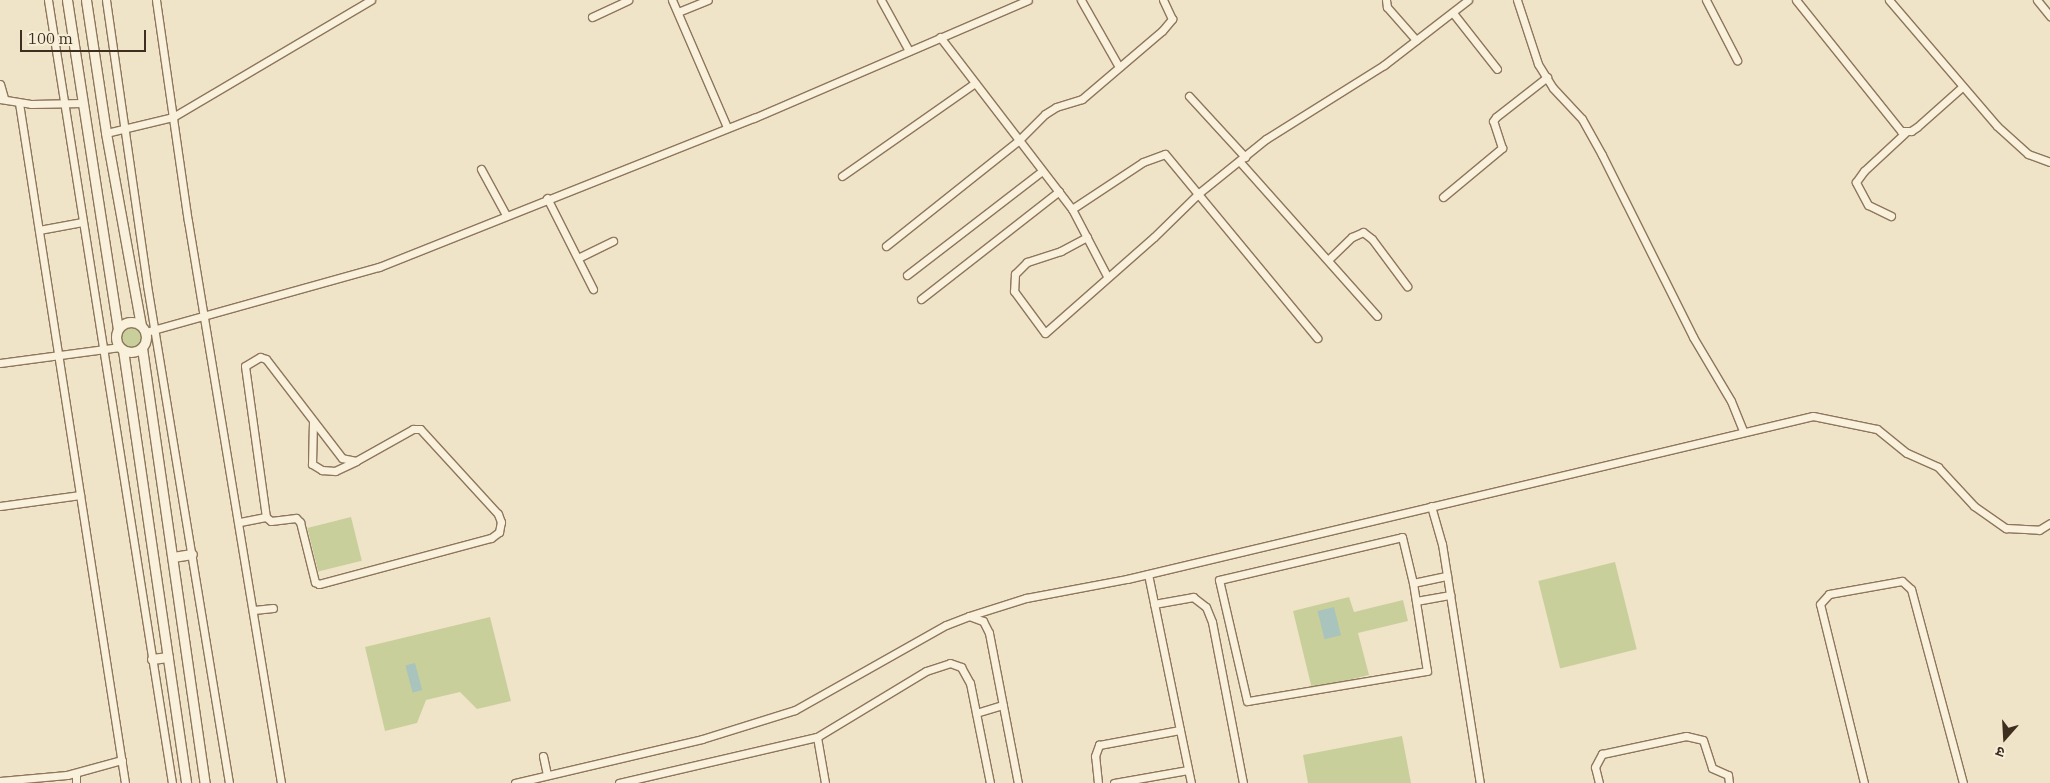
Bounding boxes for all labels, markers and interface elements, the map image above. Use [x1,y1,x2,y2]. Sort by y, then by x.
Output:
scale bar [22,20,149,52]
text: 100 m [28,29,73,48]
north arrow [1980,713,2030,763]
text: उ [1993,742,2007,762]

